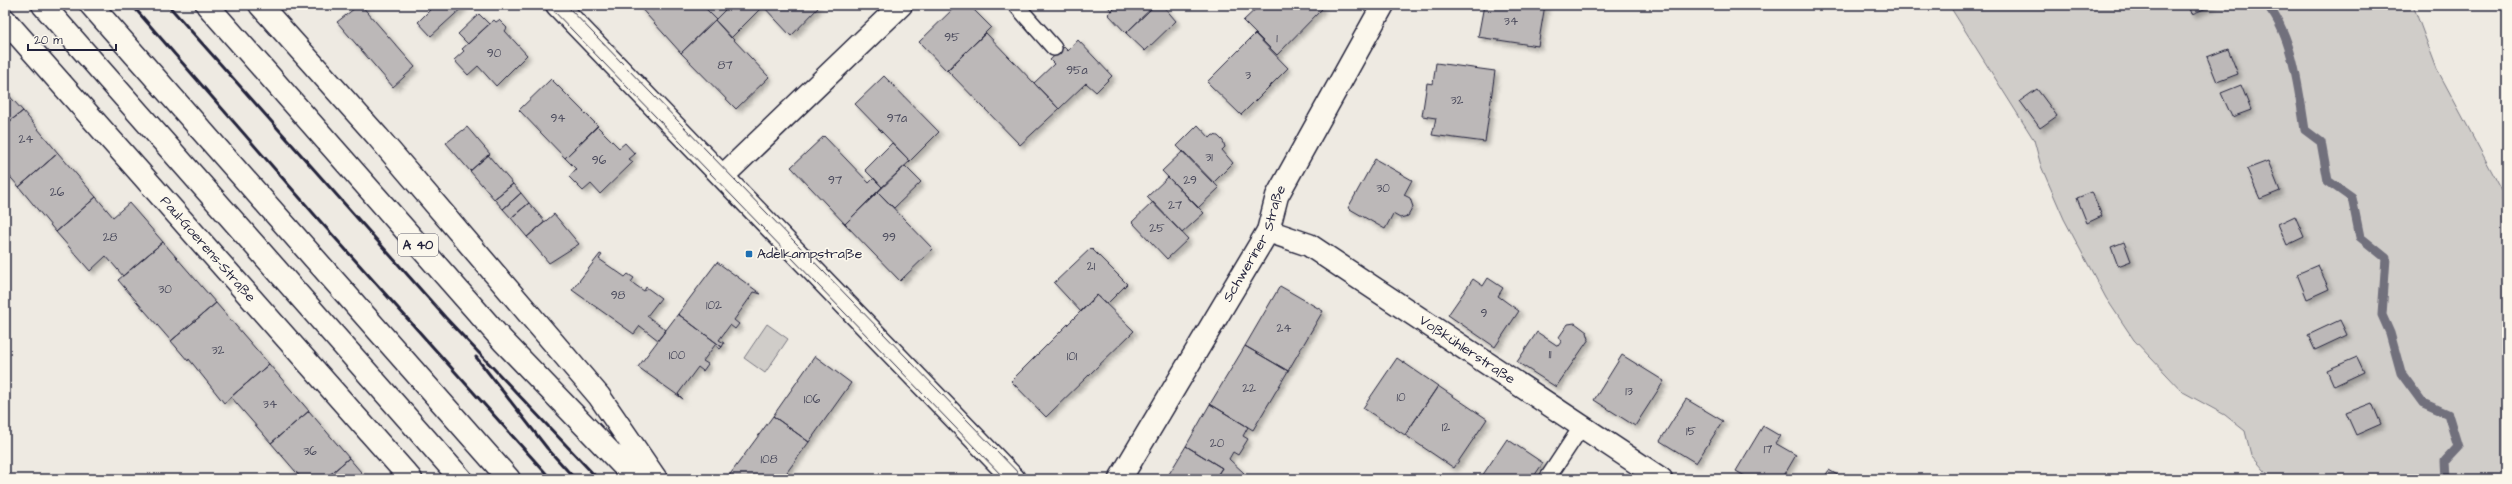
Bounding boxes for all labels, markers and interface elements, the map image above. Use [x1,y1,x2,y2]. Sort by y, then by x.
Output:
house number: 34 [1504,13,1518,30]
scale bar [28,26,116,52]
house number: 95 [944,29,960,46]
house number: 1 [1276,30,1278,47]
text: 20 m [34,32,63,49]
house number: 90 [487,45,502,62]
house number: 87 [717,57,733,74]
house number: 95a [1066,62,1088,79]
house number: 3 [1245,67,1251,84]
house number: 32 [1451,92,1464,109]
house number: 94 [551,110,566,127]
house number: 97a [887,110,907,127]
house number: 24 [18,131,34,148]
house number: 31 [1205,149,1213,166]
house number: 96 [592,152,607,169]
house number: 97 [828,172,843,189]
house number: 29 [1183,172,1197,189]
house number: 30 [1376,180,1390,197]
street label: Schweriner Straße [1218,181,1291,306]
house number: 26 [50,184,65,201]
street label: Paul-Goerens-Straße [155,192,260,307]
house number: 27 [1168,197,1183,214]
house number: 25 [1149,220,1165,237]
house number: 28 [103,229,118,246]
house number: 99 [882,229,896,246]
road number: A 40 [398,234,438,256]
place label: Adelkampstraße [757,244,863,264]
marker: Adelkampstraße [744,249,754,259]
house number: 21 [1087,258,1096,275]
house number: 30 [158,281,172,298]
house number: 98 [611,287,626,304]
house number: 102 [706,297,722,314]
house number: 9 [1481,305,1488,322]
street label: Voßkühlerstraße [1415,311,1519,390]
house number: 24 [1276,320,1292,337]
house number: 32 [212,342,225,359]
house number: 11 [1548,346,1552,363]
house number: 100 [669,347,686,364]
house number: 101 [1067,348,1078,365]
house number: 22 [1242,380,1256,397]
house number: 13 [1625,383,1633,400]
house number: 10 [1396,389,1406,406]
house number: 106 [804,391,821,408]
house number: 34 [263,396,277,413]
house number: 12 [1442,419,1450,436]
house number: 15 [1686,423,1697,440]
house number: 20 [1210,435,1225,452]
house number: 17 [1764,441,1773,458]
house number: 36 [303,443,317,460]
house number: 108 [761,451,778,468]

